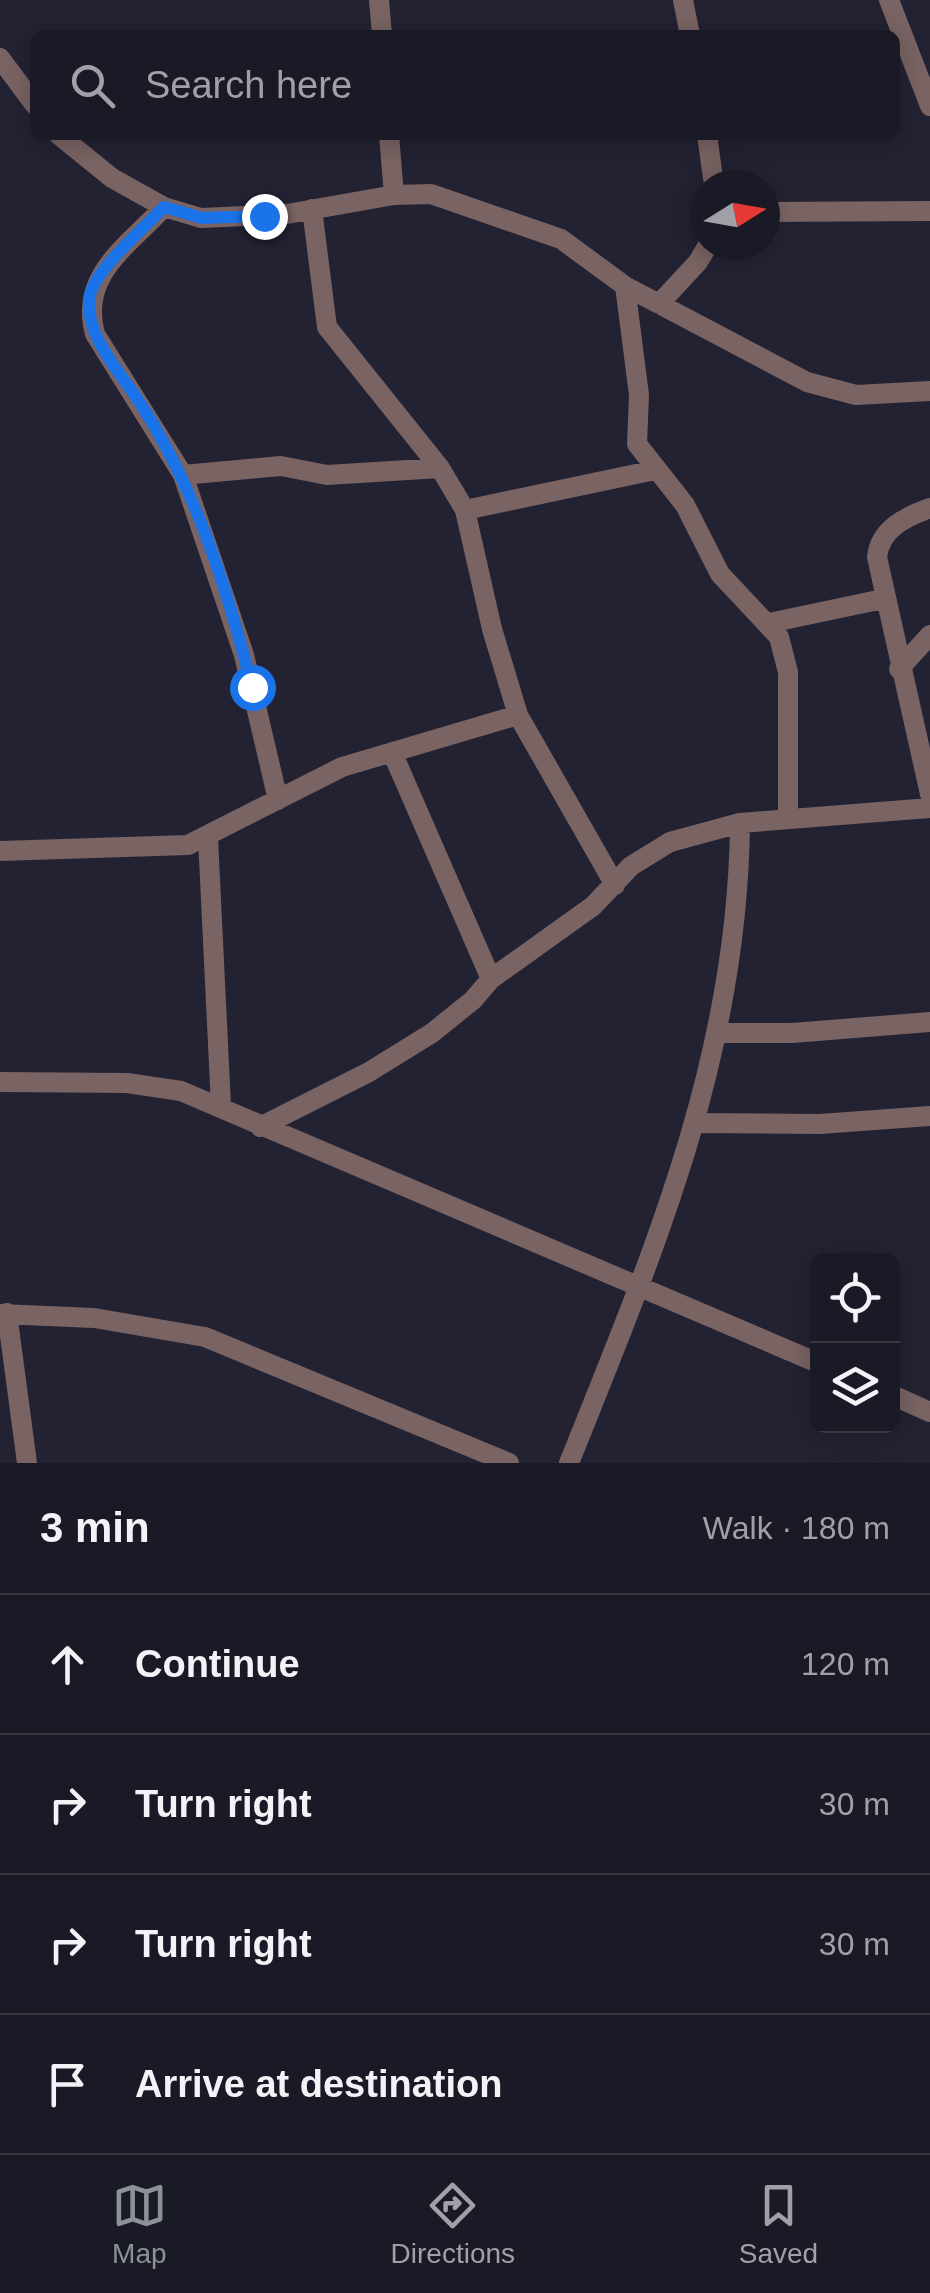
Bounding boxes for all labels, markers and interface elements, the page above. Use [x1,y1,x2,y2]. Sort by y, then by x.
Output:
search box [30,30,900,140]
icon: search [65,58,120,113]
text: Search here [145,64,352,106]
north arrow [690,170,780,260]
route end [242,194,288,240]
route start [230,665,276,711]
map controls [810,1253,900,1433]
button: locate [810,1253,900,1343]
button: layers [810,1343,900,1433]
text: 3 min [40,1504,150,1551]
text: Walk · 180 m [703,1510,890,1546]
icon: ahead [40,1637,95,1692]
text: Continue [135,1643,300,1685]
text: 120 m [801,1646,890,1682]
icon: right [40,1777,95,1832]
text: Turn right [135,1783,312,1825]
text: 30 m [819,1786,890,1822]
icon: right [40,1917,95,1972]
text: Turn right [135,1923,312,1965]
text: 30 m [819,1926,890,1962]
icon: arrive [40,2057,95,2112]
text: Arrive at destination [135,2063,502,2105]
tab: Map [112,2178,167,2270]
tab: Directions [391,2178,515,2270]
tab: Saved [739,2178,818,2270]

